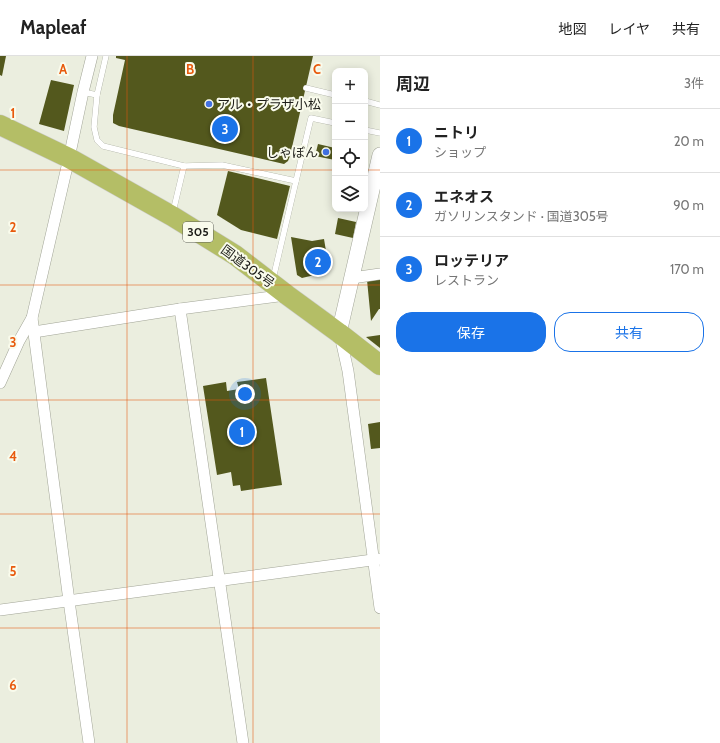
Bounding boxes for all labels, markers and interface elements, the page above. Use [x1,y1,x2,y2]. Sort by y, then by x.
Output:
text: Mapleaf [20,16,87,39]
text: 地図 [558,20,586,38]
text: レイヤ [608,20,650,38]
text: 共有 [672,20,700,38]
text: A [59,61,68,77]
text: B [186,61,194,77]
text: C [313,61,321,77]
map controls [332,68,368,212]
button: + [332,68,368,104]
text: 周辺 [396,74,430,94]
text: 3件 [684,75,704,91]
place label: アル・プラザ小松 [217,96,321,112]
marker: アル・プラザ小松 [204,99,214,109]
button: − [332,104,368,140]
text: 1 [11,105,15,121]
pin: 3 [212,114,238,144]
text: ニトリ [434,124,479,142]
text: 1 [407,133,411,149]
text: 20 m [674,133,704,149]
button: locate [332,140,368,176]
place label: しゃぼん [266,144,318,160]
text: ショップ [434,144,486,160]
marker: しゃぼん [321,147,331,157]
button: layers [332,176,368,212]
text: エネオス [434,188,494,206]
text: 2 [406,197,412,213]
text: 90 m [673,197,704,213]
text: ガソリンスタンド · 国道305号 [434,208,609,224]
text: 2 [10,219,17,235]
road number: 305 [183,222,213,242]
street label: 国道305号 [218,241,278,291]
pin: 2 [305,247,331,277]
text: ロッテリア [434,252,509,270]
text: 3 [405,261,413,277]
text: 170 m [670,261,704,277]
text: レストラン [434,272,499,288]
button: 保存 [396,312,546,352]
button: 共有 [554,312,704,352]
text: 3 [9,334,17,350]
your location [235,384,255,404]
pin: 1 [229,417,255,447]
text: 4 [9,448,17,464]
text: 5 [10,563,17,579]
text: 6 [9,677,17,693]

